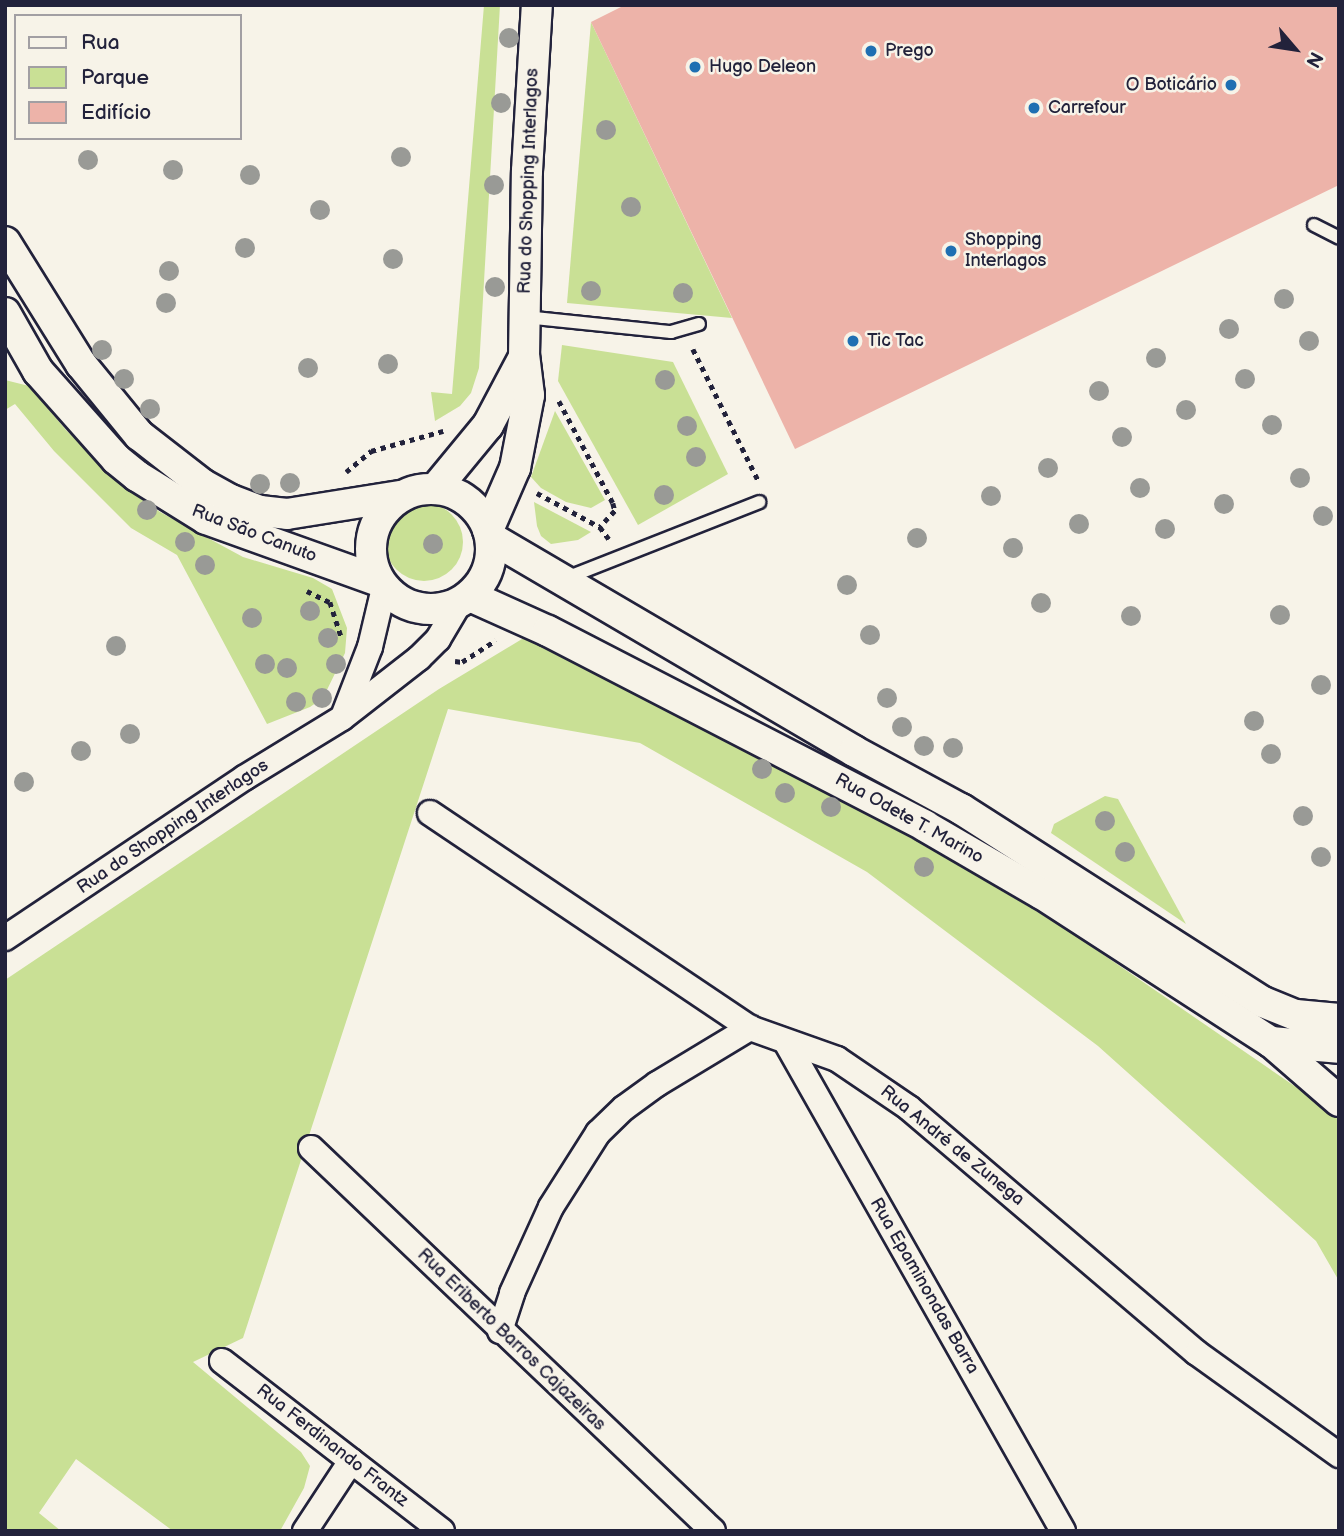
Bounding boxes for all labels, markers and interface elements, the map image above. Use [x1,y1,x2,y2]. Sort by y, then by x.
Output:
legend [14,14,242,140]
north arrow [1260,14,1330,84]
text: Rua [81,30,120,55]
place label: Prego [885,40,934,62]
marker: Prego [863,43,879,59]
text: N [1300,48,1327,71]
place label: Hugo Deleon [709,56,816,78]
marker: Hugo Deleon [687,59,703,75]
text: Parque [81,65,149,90]
street label: Rua do Shopping Interlagos [514,68,544,294]
place label: O Boticário [1126,74,1217,96]
marker: O Boticário [1223,77,1239,93]
place label: Carrefour [1048,97,1126,119]
text: Edifício [81,100,151,125]
marker: Carrefour [1026,100,1042,116]
place label: Shopping Interlagos [965,230,1047,272]
marker: Shopping Interlagos [943,243,959,259]
place label: Tic Tac [867,330,924,352]
marker: Tic Tac [845,333,861,349]
street label: Rua São Canuto [188,500,320,568]
street label: Rua do Shopping Interlagos [73,755,273,899]
street label: Rua Odete T. Marino [831,769,987,869]
street label: Rua André de Zunega [876,1081,1028,1211]
street label: Rua Epaminondas Barra [865,1194,983,1378]
street label: Rua Eriberto Barros Cajazeiras [412,1244,610,1436]
street label: Rua Ferdinando Frantz [252,1380,412,1512]

